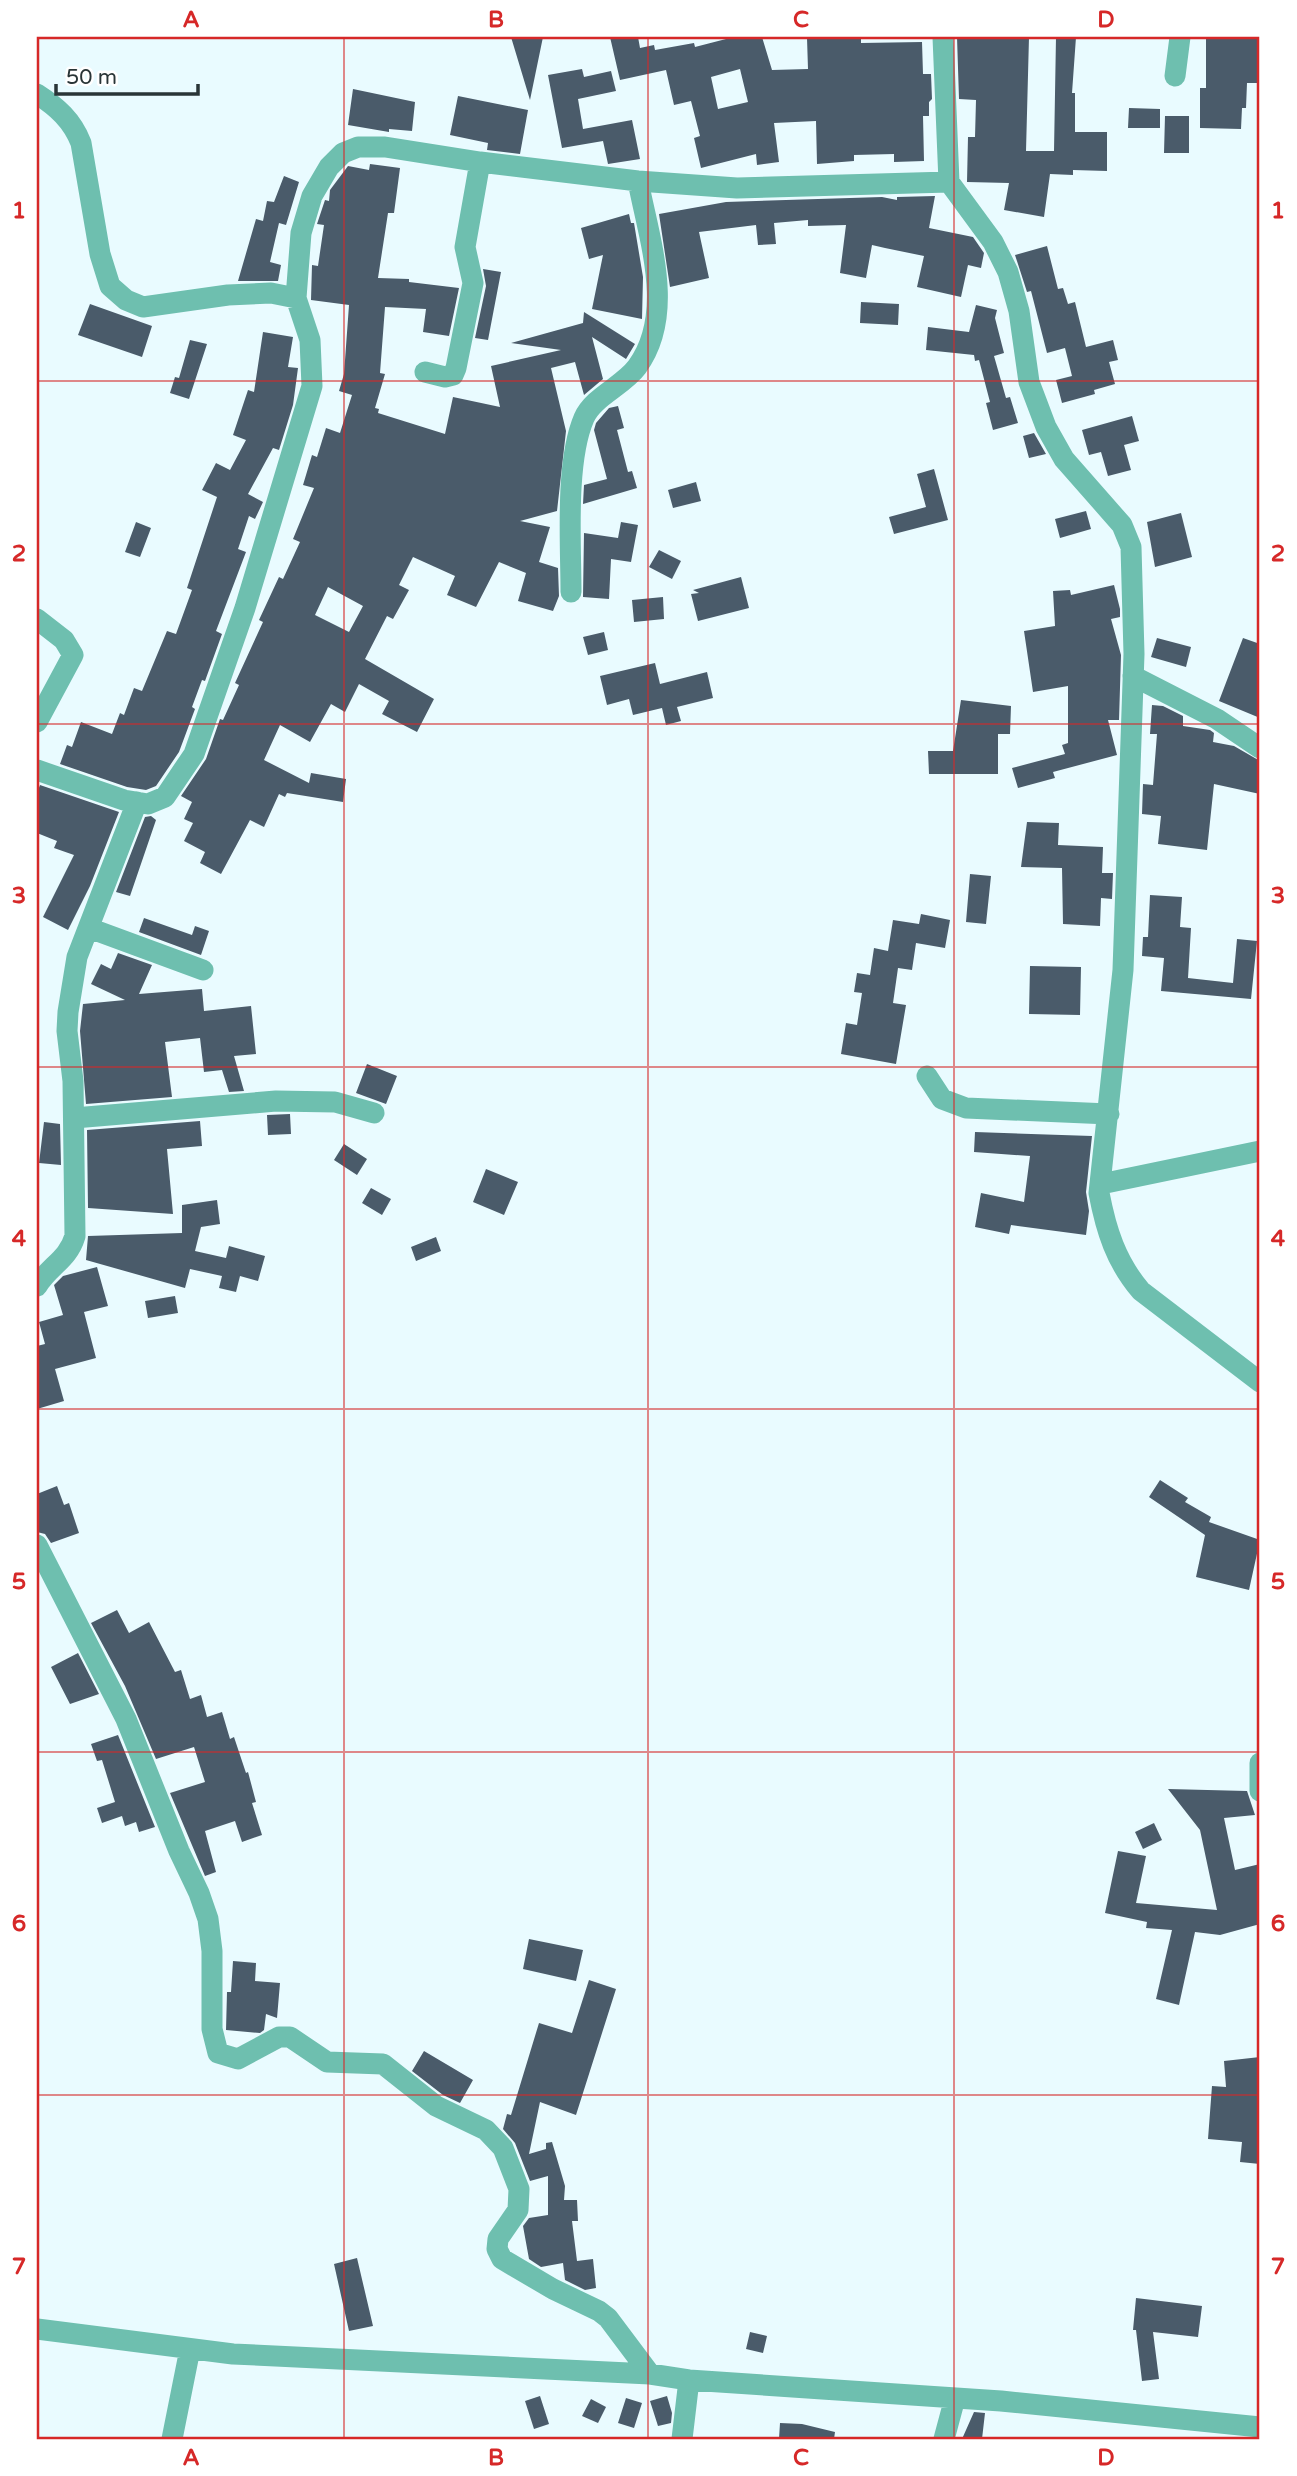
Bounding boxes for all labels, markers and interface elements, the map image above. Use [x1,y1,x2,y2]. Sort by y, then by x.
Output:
text: A [182,6,200,34]
text: B [488,6,504,34]
text: C [793,6,809,34]
text: D [1097,6,1115,34]
scale bar [56,52,198,96]
text: 50 m [66,65,117,90]
text: 1 [12,197,26,225]
text: 1 [1271,197,1285,225]
text: 2 [12,540,26,568]
text: 2 [1271,540,1285,568]
text: 3 [12,882,26,910]
text: 3 [1271,882,1285,910]
text: 4 [12,1225,27,1253]
text: 4 [1271,1225,1286,1253]
text: 5 [12,1568,26,1596]
text: 5 [1271,1568,1285,1596]
text: 6 [12,1910,26,1938]
text: 6 [1271,1910,1285,1938]
text: 7 [12,2253,26,2281]
text: 7 [1271,2253,1285,2281]
text: A [182,2444,200,2472]
text: B [488,2444,504,2472]
text: C [793,2444,809,2472]
text: D [1097,2444,1115,2472]

